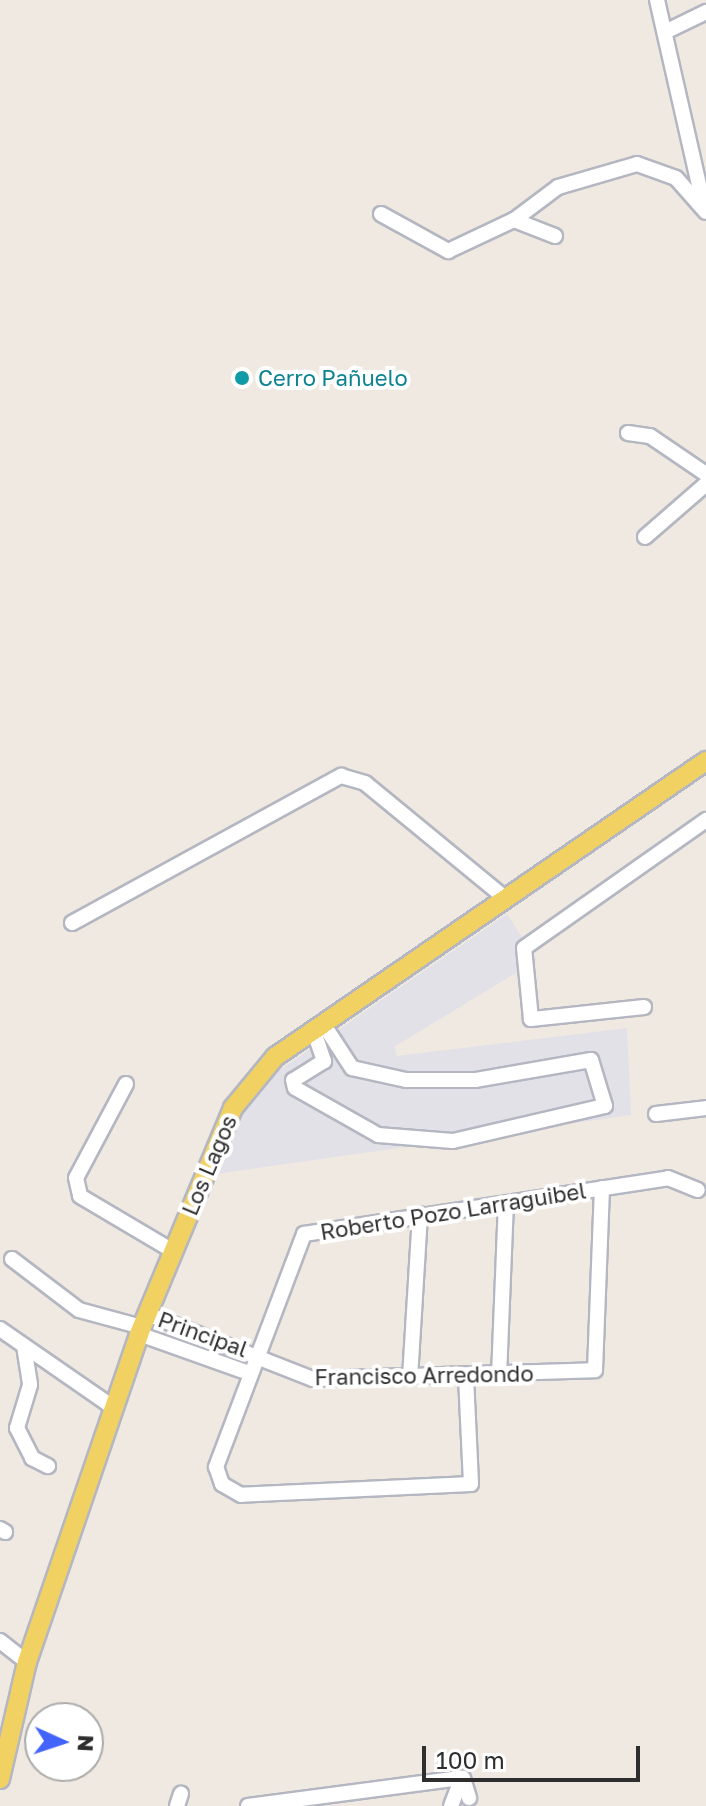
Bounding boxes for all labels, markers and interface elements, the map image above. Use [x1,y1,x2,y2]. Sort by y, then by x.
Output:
place label: Cerro Pañuelo [258,365,408,391]
marker: Cerro Pañuelo [233,369,251,387]
street label: Los Lagos [176,1111,242,1219]
street label: Roberto Pozo Larraguibel [318,1177,588,1245]
street label: Principal [155,1306,251,1362]
street label: Francisco Arredondo [314,1360,534,1390]
north arrow [24,1702,104,1782]
scale bar [426,1730,644,1780]
text: N [73,1734,100,1752]
text: 100 m [436,1745,505,1774]

